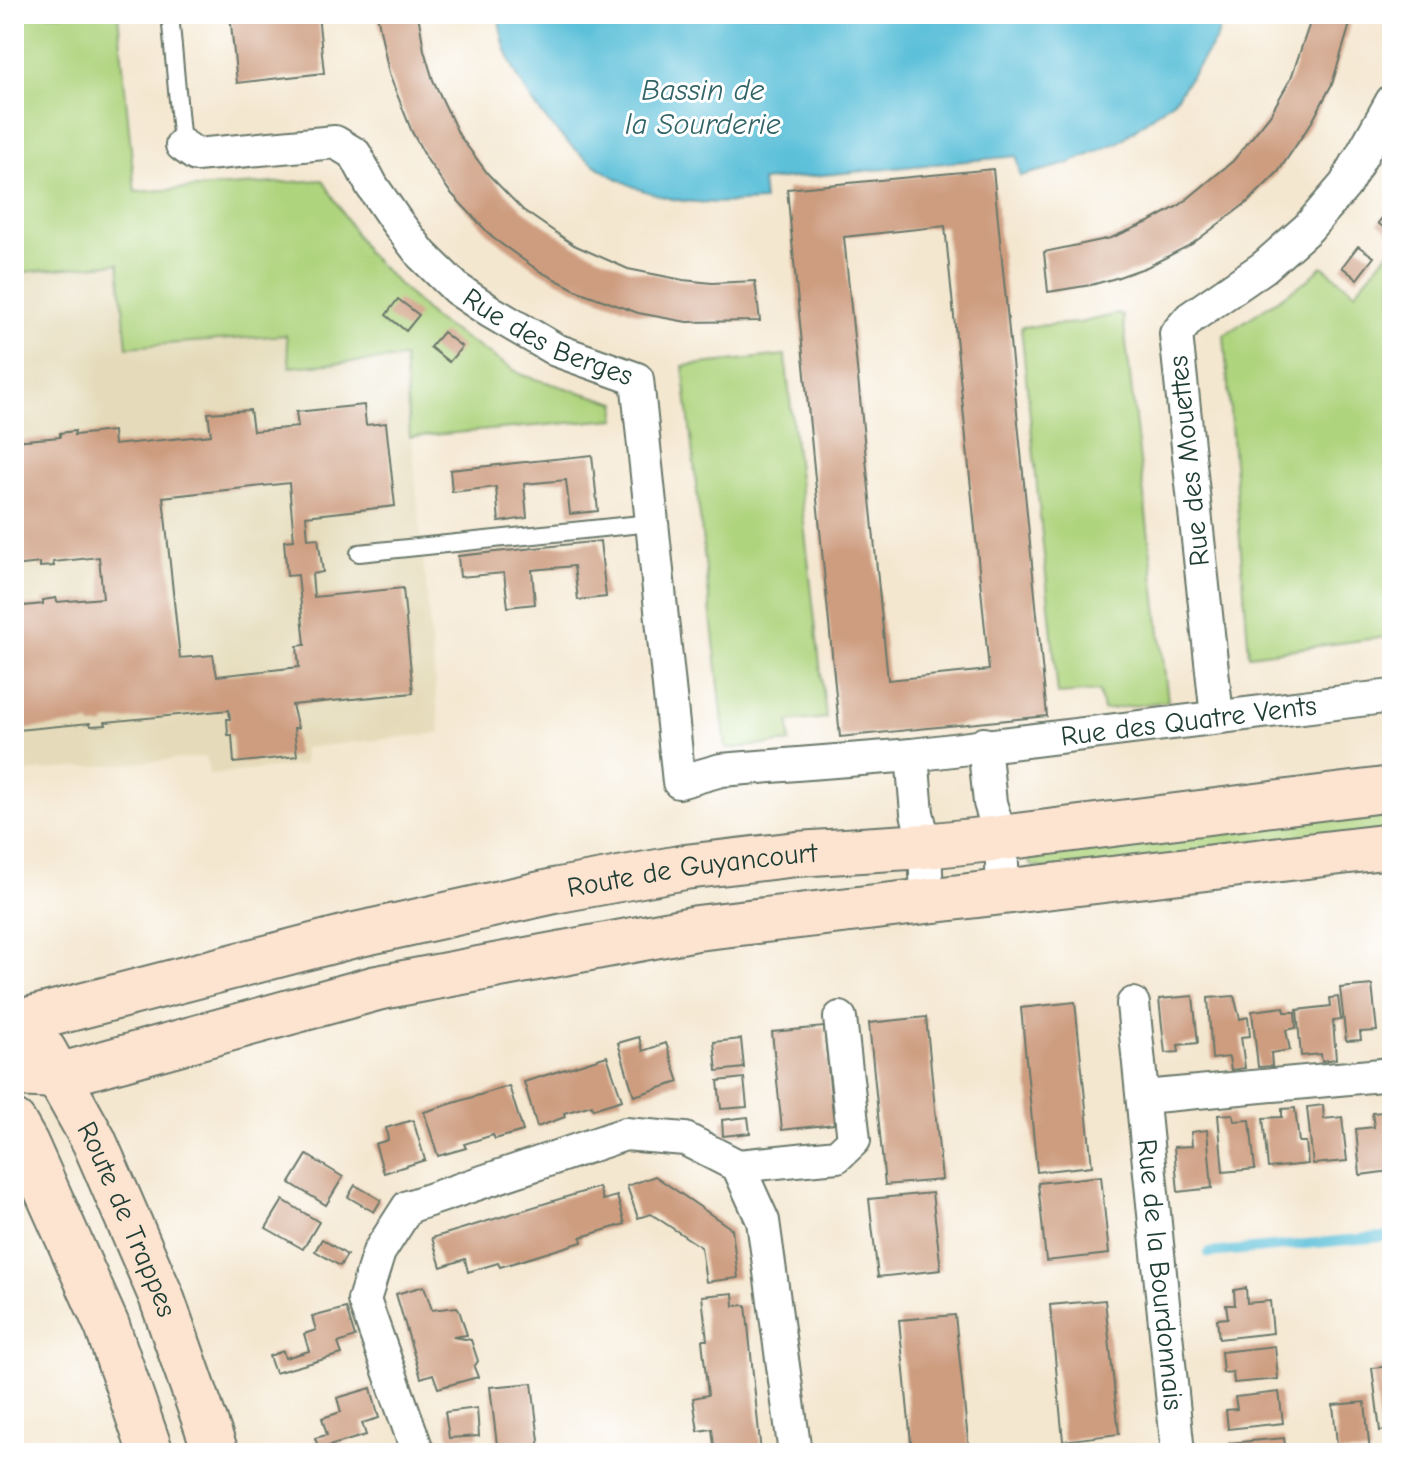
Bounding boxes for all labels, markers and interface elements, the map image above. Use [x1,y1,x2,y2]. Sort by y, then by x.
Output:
water label: Bassin de la Sourderie [625,73,781,142]
street label: Rue des Berges [457,282,637,392]
street label: Rue des Mouettes [1162,354,1216,568]
street label: Rue des Quatre Vents [1059,689,1318,753]
street label: Route de Guyancourt [565,837,819,904]
street label: Route de Trappes [70,1116,183,1321]
street label: Rue de la Bourdonnais [1131,1137,1190,1412]

